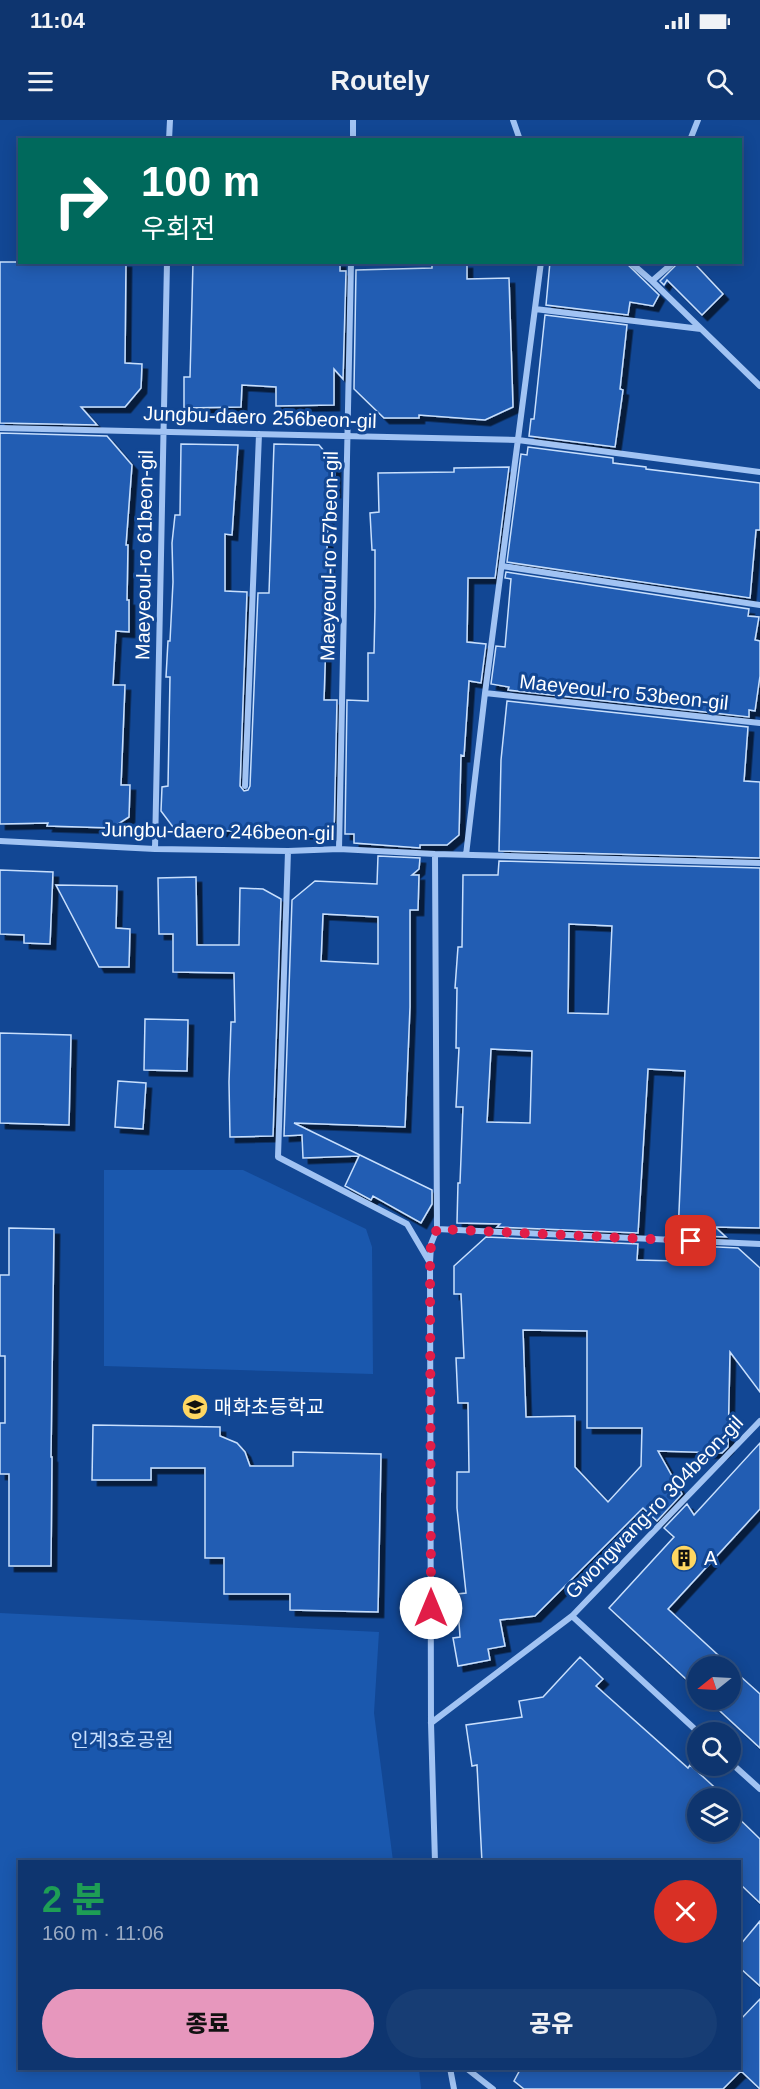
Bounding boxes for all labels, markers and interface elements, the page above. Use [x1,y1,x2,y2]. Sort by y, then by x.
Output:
text: 11:04 [30,8,85,33]
icon: menu [24,65,57,98]
icon: search [703,65,736,98]
text: Routely [330,66,430,96]
text: 100 m [141,158,260,205]
icon: right [42,162,120,240]
text: 우회전 [141,214,216,244]
street label: Jungbu-daero 256beon-gil [143,402,377,432]
street label: Maeyeoul-ro 61beon-gil [131,450,157,660]
street label: Maeyeoul-ro 57beon-gil [316,451,342,661]
street label: Maeyeoul-ro 53beon-gil [518,670,730,714]
street label: Jungbu-daero 246beon-gil [101,818,335,844]
pin [665,1215,716,1266]
icon: arrive [674,1224,707,1257]
school or university icon: 매화초등학교 [180,1392,210,1422]
place label: 매화초등학교 [214,1396,324,1418]
street label: Gwongwang-ro 304beon-gil [561,1411,747,1603]
building icon: A [669,1543,699,1573]
place label: A [704,1547,718,1569]
position arrow [399,1576,463,1640]
north arrow [687,1656,741,1710]
map controls [687,1656,741,1842]
button: search [687,1722,741,1776]
park label: 인계3호공원 [70,1729,174,1751]
button: layers [687,1788,741,1842]
text: 2 분 [42,1879,105,1920]
button: close [654,1880,717,1943]
text: 160 m · 11:06 [42,1922,164,1944]
button: 종료 [42,1989,374,2058]
button: 공유 [386,1989,717,2058]

